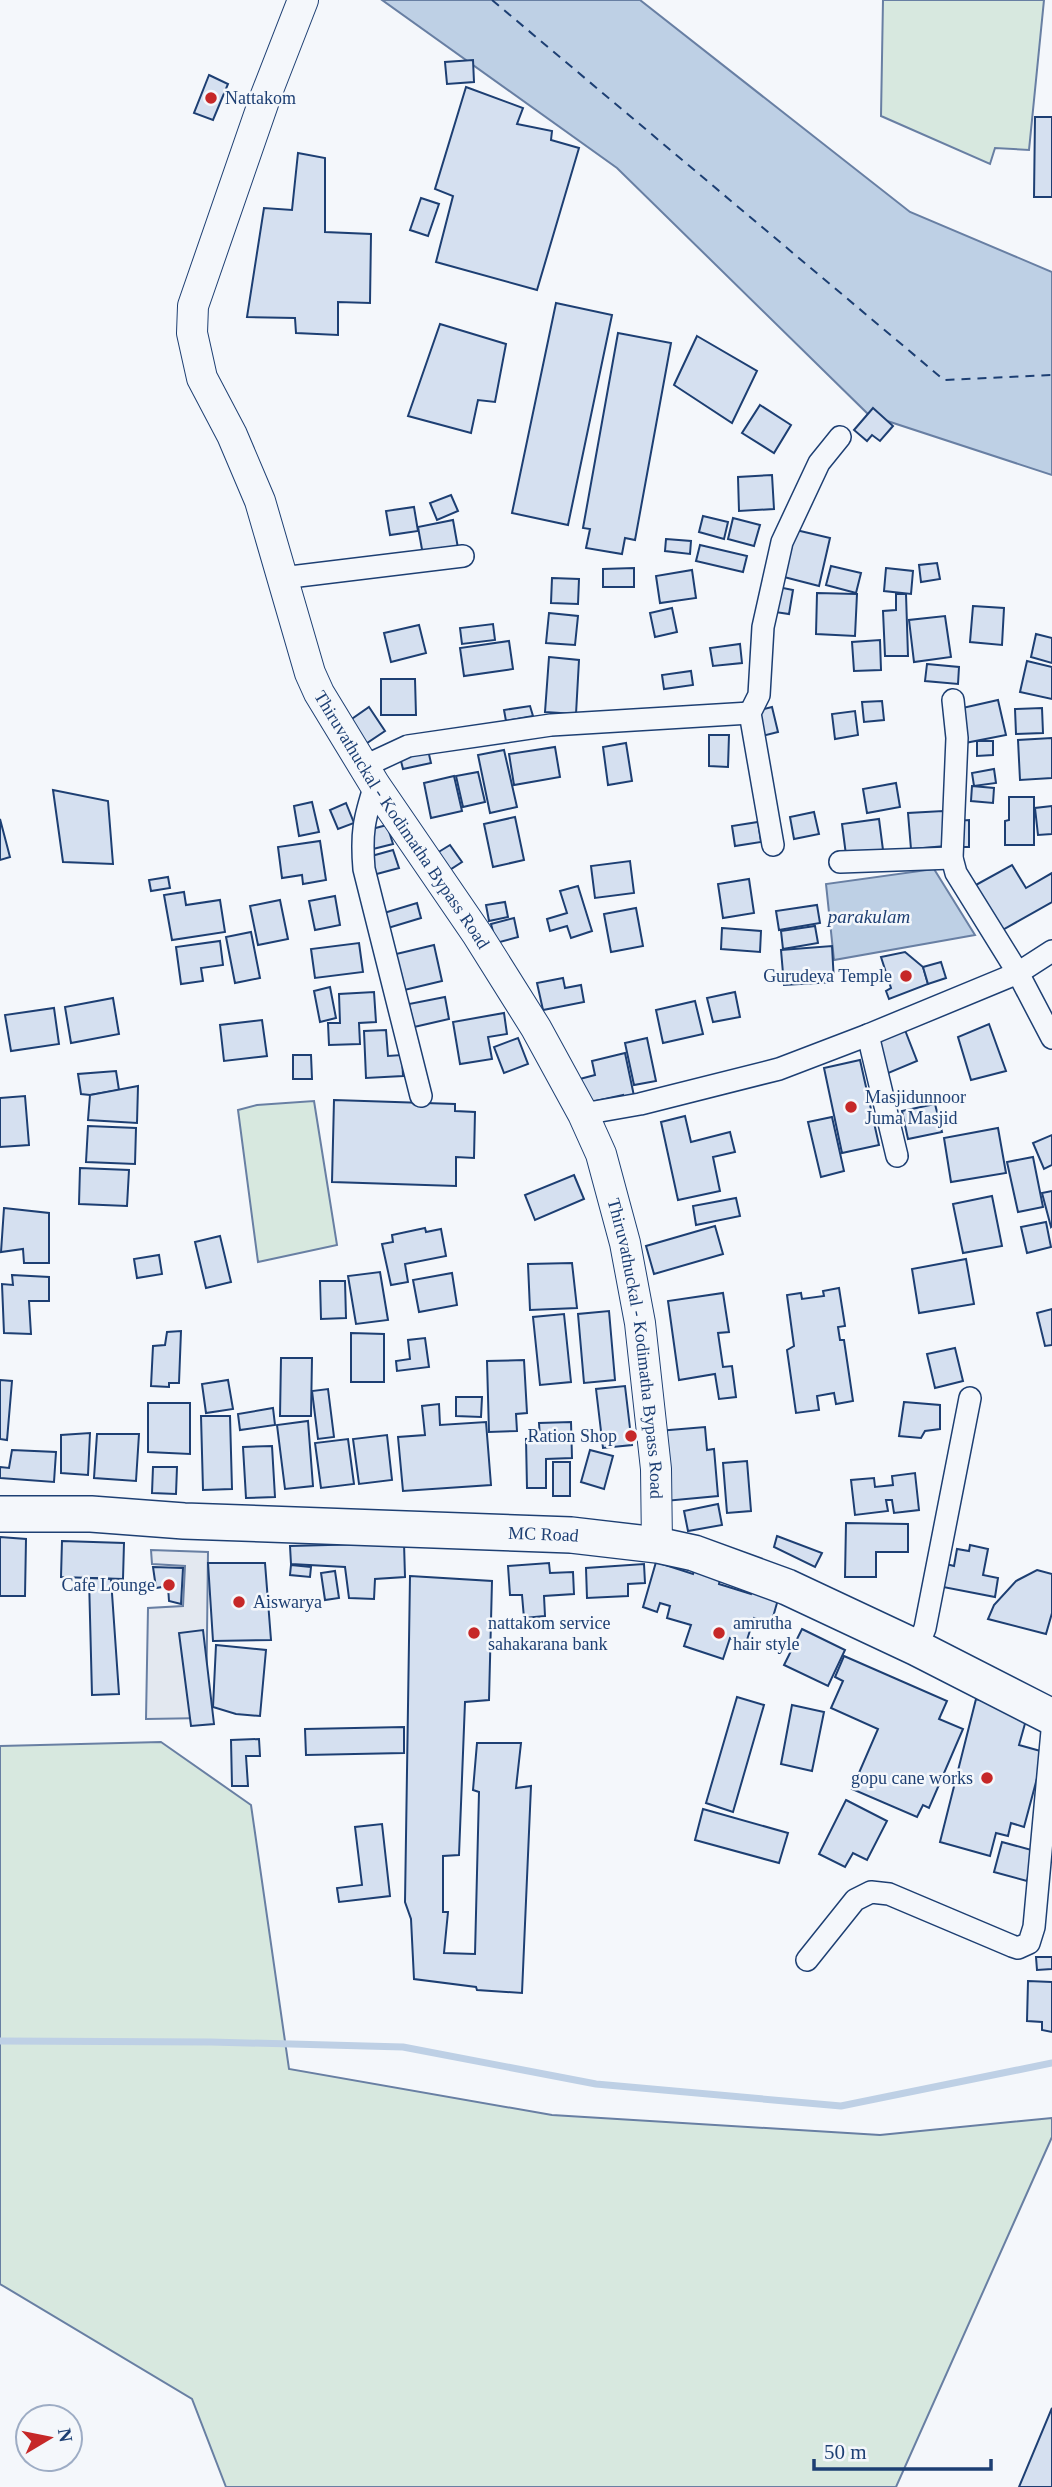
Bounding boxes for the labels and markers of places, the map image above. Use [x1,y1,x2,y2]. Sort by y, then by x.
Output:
place label: Nattakom [225,88,296,108]
marker: Nattakom [203,90,219,106]
place label: Gurudeva Temple [763,966,892,986]
marker: Gurudeva Temple [898,968,914,984]
place label: Masjidunnoor Juma Masjid [865,1087,966,1128]
marker: Masjidunnoor Juma Masjid [843,1099,859,1115]
place label: Ration Shop [527,1426,617,1446]
marker: Ration Shop [623,1428,639,1444]
place label: Cafe Lounge [62,1575,155,1595]
marker: Cafe Lounge [161,1577,177,1593]
place label: Aiswarya [253,1592,322,1612]
marker: Aiswarya [231,1594,247,1610]
place label: nattakom service sahakarana bank [488,1613,610,1654]
place label: amrutha hair style [733,1613,799,1654]
marker: nattakom service sahakarana bank [466,1625,482,1641]
marker: amrutha hair style [711,1625,727,1641]
place label: gopu cane works [851,1768,973,1788]
marker: gopu cane works [979,1770,995,1786]

